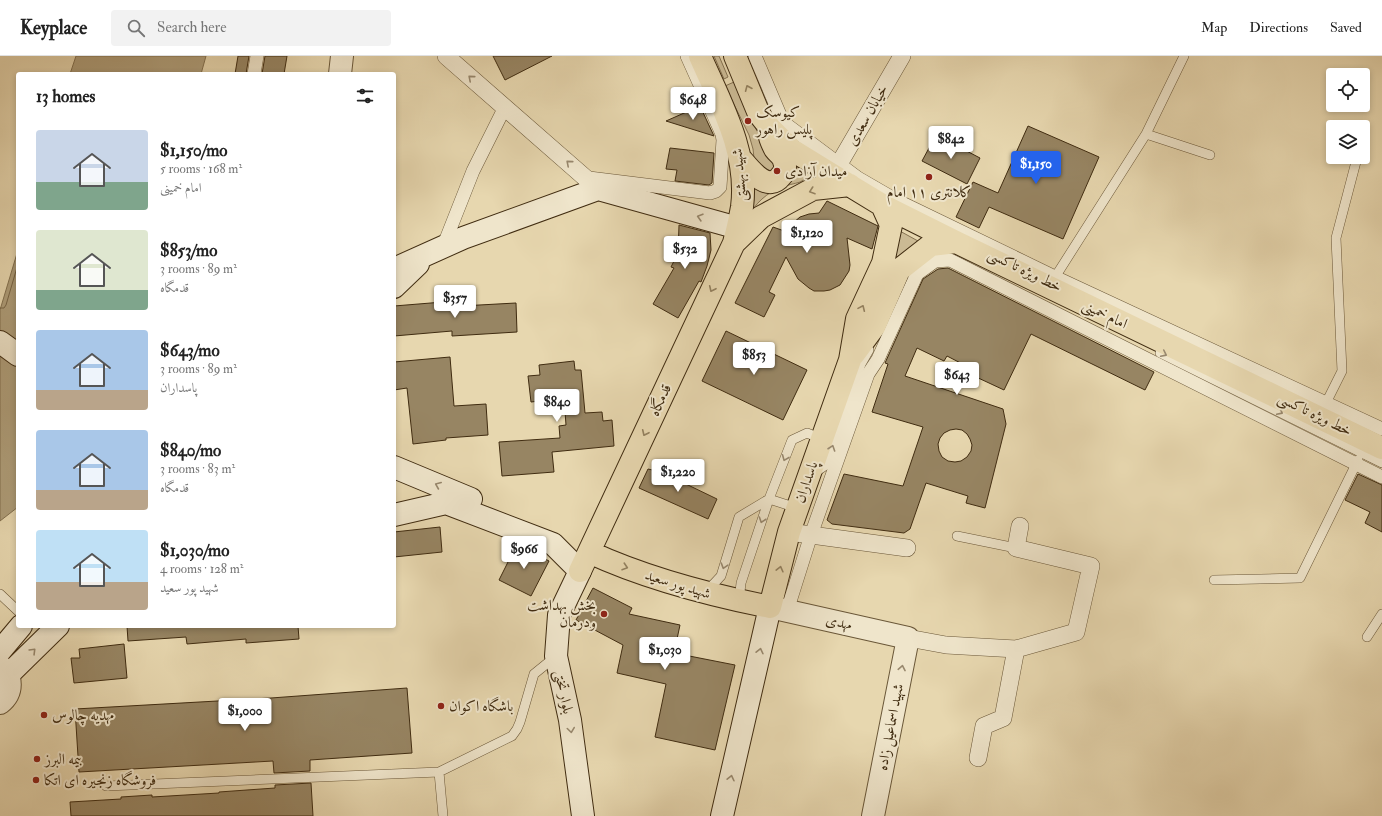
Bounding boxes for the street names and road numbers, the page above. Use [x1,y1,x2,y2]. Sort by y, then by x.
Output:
street label: خیابان سعدی [842,81,893,149]
street label: شهید بهشتی [728,147,752,202]
street label: خط ویژه تاکسی [984,244,1065,297]
street label: امام خمینی [1078,295,1131,336]
street label: قدمگاه [644,381,676,419]
street label: خط ویژه تاکسی [1274,388,1355,441]
street label: پاسداران [790,458,824,506]
street label: شهید پور سعید [642,565,713,604]
street label: مهدی [824,610,854,635]
street label: بلوار تختی [549,668,577,716]
street label: شهید اسماعیل زاده [873,682,909,772]

